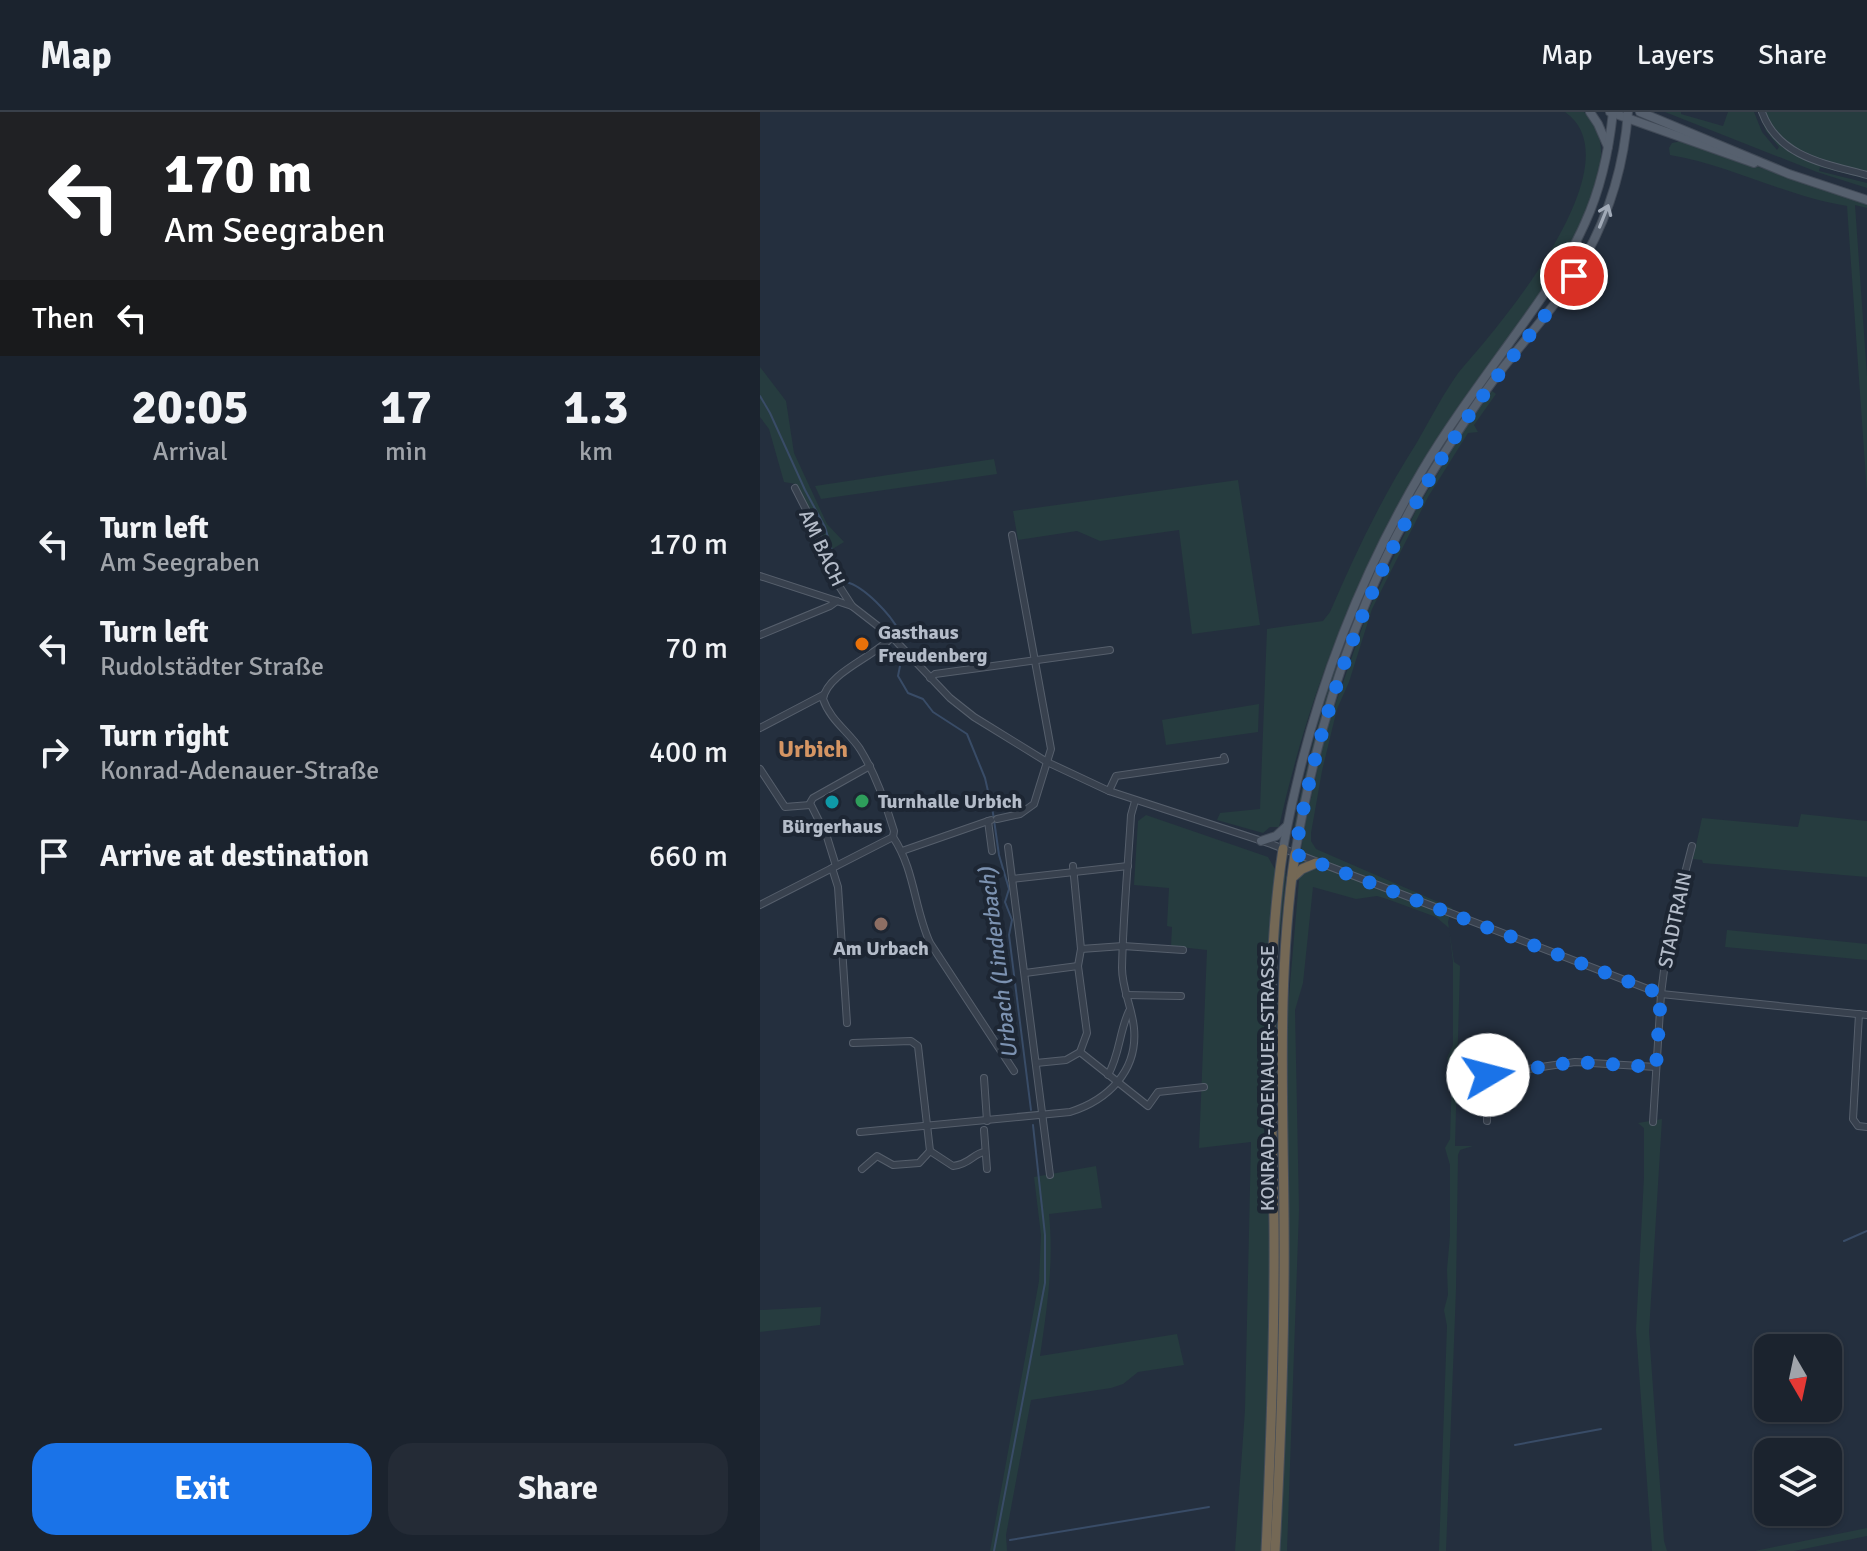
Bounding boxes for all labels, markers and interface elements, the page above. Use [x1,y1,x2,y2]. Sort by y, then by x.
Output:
text: Map [40,32,112,79]
text: Map [1541,38,1593,72]
text: Layers [1637,38,1714,72]
text: Share [1758,38,1827,72]
text: 170 m [164,139,312,208]
icon: left [32,144,136,248]
one-way arrow [1598,204,1613,229]
text: Am Seegraben [164,208,386,253]
pin [1540,242,1608,310]
icon: arrive [1552,254,1596,298]
icon: left [110,296,154,340]
text: Then [32,300,94,337]
text: 20:05 [131,378,249,437]
text: 17 [380,378,432,437]
text: 1.3 [563,378,629,437]
text: Arrival [153,436,228,468]
text: min [385,436,427,468]
text: km [579,436,613,468]
street label: AM BACH [793,505,851,591]
text: Turn left [100,510,209,547]
icon: left [32,522,76,566]
text: 170 m [649,526,728,563]
text: Am Seegraben [100,547,260,579]
text: Turn left [100,614,209,651]
place label: Gasthaus Freudenberg [878,620,988,668]
icon: left [32,626,76,670]
text: 70 m [665,630,728,667]
marker: Gasthaus Freudenberg [853,635,871,653]
text: Rudolstädter Straße [100,651,324,683]
text: Turn right [100,718,229,755]
icon: right [32,730,76,774]
text: 400 m [649,734,728,771]
district label: Urbich [778,734,848,764]
text: Konrad-Adenauer-Straße [100,755,379,787]
place label: Turnhalle Urbich [878,789,1022,814]
marker: Turnhalle Urbich [853,792,871,810]
marker: Bürgerhaus [823,793,841,811]
place label: Bürgerhaus [782,814,882,839]
icon: arrive [32,834,76,878]
text: Arrive at destination [100,838,369,875]
text: 660 m [649,838,728,875]
water label: Urbach (Linderbach) [973,865,1023,1060]
street label: STADTRAIN [1653,870,1697,970]
marker: Am Urbach [872,915,890,933]
place label: Am Urbach [833,936,929,961]
street label: KONRAD-ADENAUER-STRASSE [1255,945,1280,1211]
position arrow [1446,1033,1530,1117]
north arrow [1754,1334,1842,1422]
map controls [1754,1334,1842,1526]
button: layers [1754,1438,1842,1526]
button: Exit [32,1443,372,1535]
button: Share [388,1443,728,1535]

